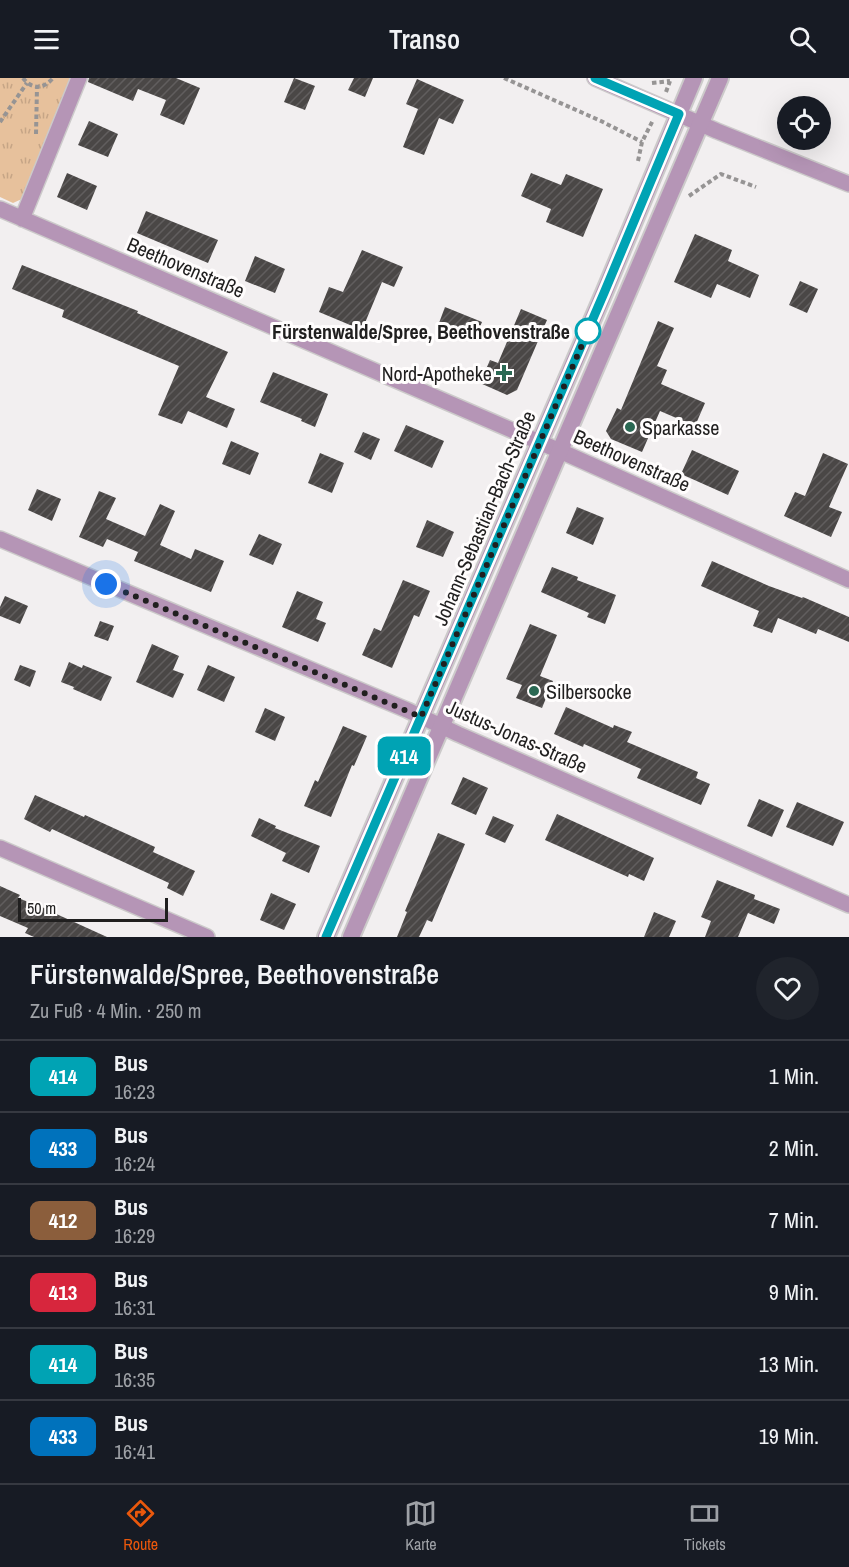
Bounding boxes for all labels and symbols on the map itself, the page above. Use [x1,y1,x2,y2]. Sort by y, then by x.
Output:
street label: Beethovenstraße [123,230,249,304]
place label: Fürstenwalde/Spree, Beethovenstraße [272,318,570,345]
marker: Fürstenwalde/Spree, Beethovenstraße [575,318,601,344]
place label: Nord-Apotheke [382,360,492,387]
marker: Nord-Apotheke [497,366,511,380]
street label: Johann-Sebastian-Bach-Straße [427,407,541,629]
place label: Sparkasse [642,414,719,441]
marker: Sparkasse [623,420,637,434]
street label: Beethovenstraße [569,422,695,498]
your location [91,569,121,599]
place label: Silbersocke [546,678,632,705]
marker: Silbersocke [527,684,541,698]
street label: Justus-Jonas-Straße [442,693,592,779]
line badge: 414 [370,736,438,776]
scale bar [18,895,168,923]

